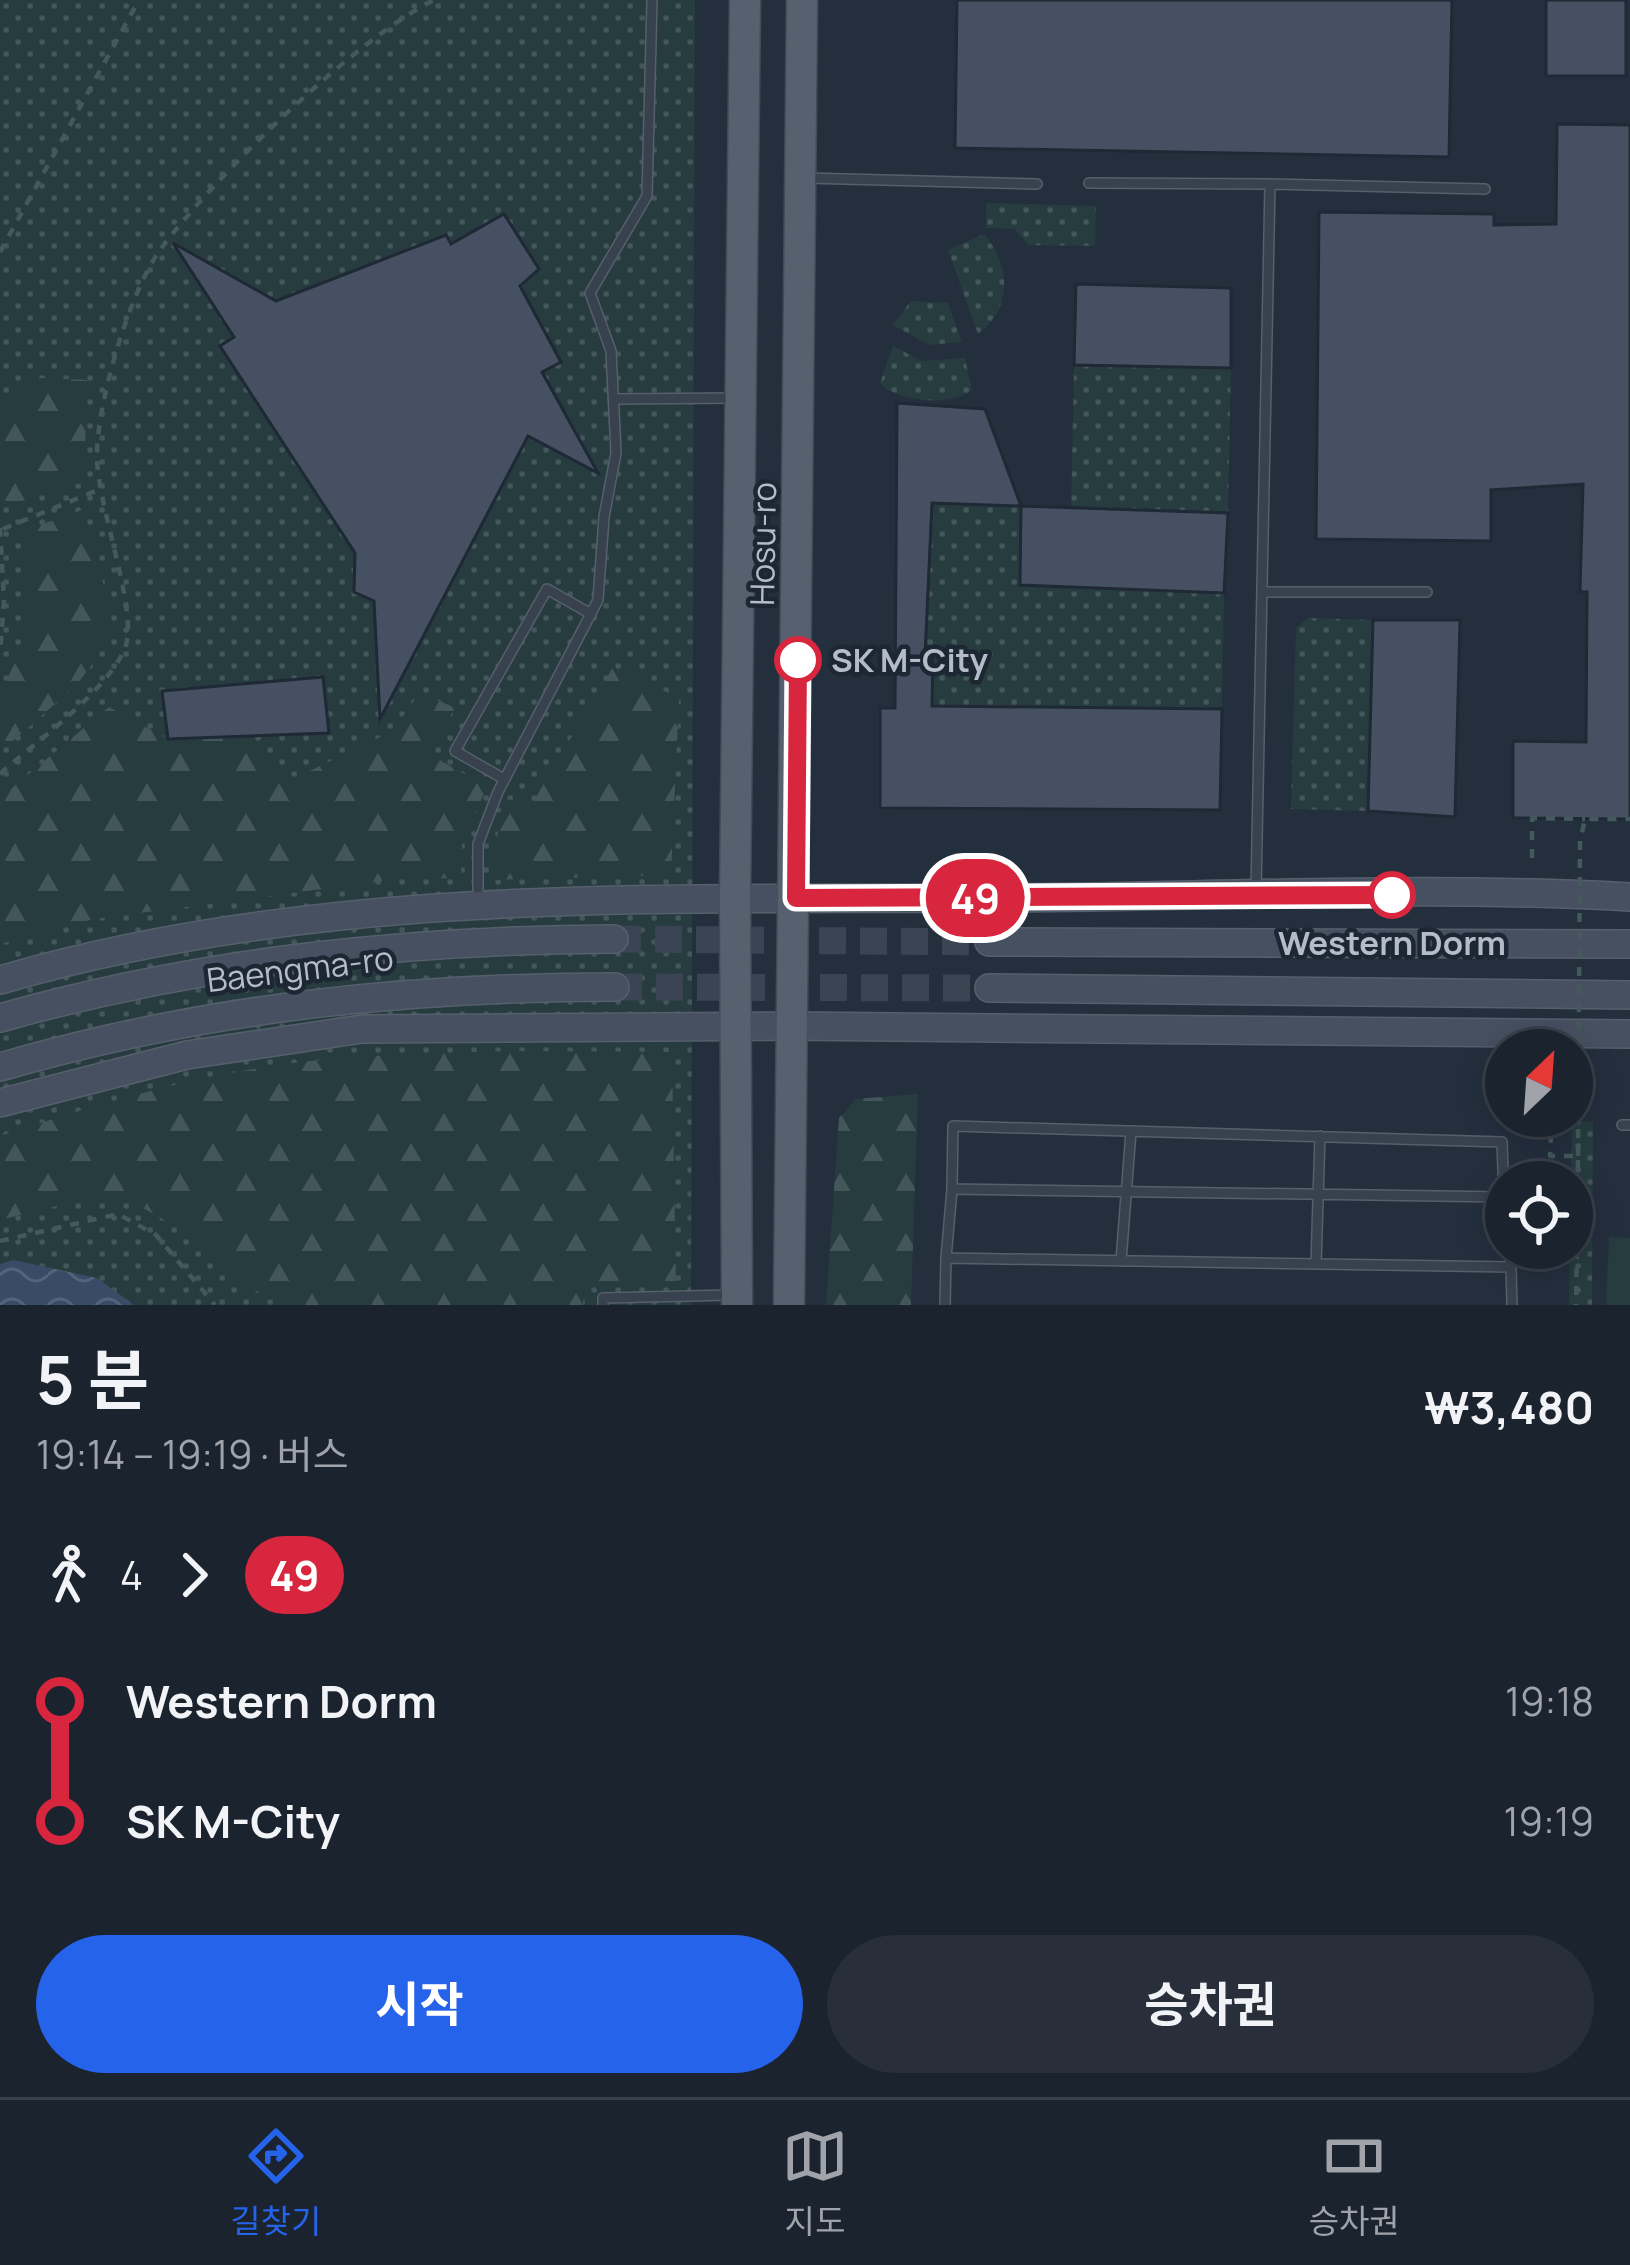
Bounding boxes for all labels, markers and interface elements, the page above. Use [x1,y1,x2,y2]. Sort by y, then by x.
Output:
street label: Hosu-ro [739,482,786,606]
place label: SK M-City [831,637,988,682]
marker: SK M-City [776,638,820,682]
line badge: 49 [921,859,1029,937]
text: 49 [950,869,1000,927]
marker: Western Dorm [1370,873,1414,917]
place label: Western Dorm [1278,920,1506,965]
street label: Baengma-ro [204,935,396,1002]
north arrow [1485,1029,1593,1137]
map controls [1485,1029,1593,1269]
button: locate [1485,1161,1593,1269]
text: 5 분 [36,1334,149,1424]
text: ₩3,480 [1424,1376,1594,1438]
text: 19:14 – 19:19 · 버스 [36,1427,349,1481]
icon: walk [36,1542,102,1608]
icon: forward [161,1542,227,1608]
text: 49 [269,1546,320,1604]
text: 4 [120,1548,143,1602]
text: Western Dorm [126,1670,437,1732]
text: 19:18 [1505,1674,1594,1728]
text: SK M-City [126,1790,340,1852]
text: 19:19 [1504,1794,1594,1848]
button: 시작 [36,1935,803,2073]
button: 승차권 [827,1935,1594,2073]
tab: 길찾기 [230,2123,321,2243]
tab: 지도 [782,2123,848,2243]
tab: 승차권 [1309,2123,1400,2243]

